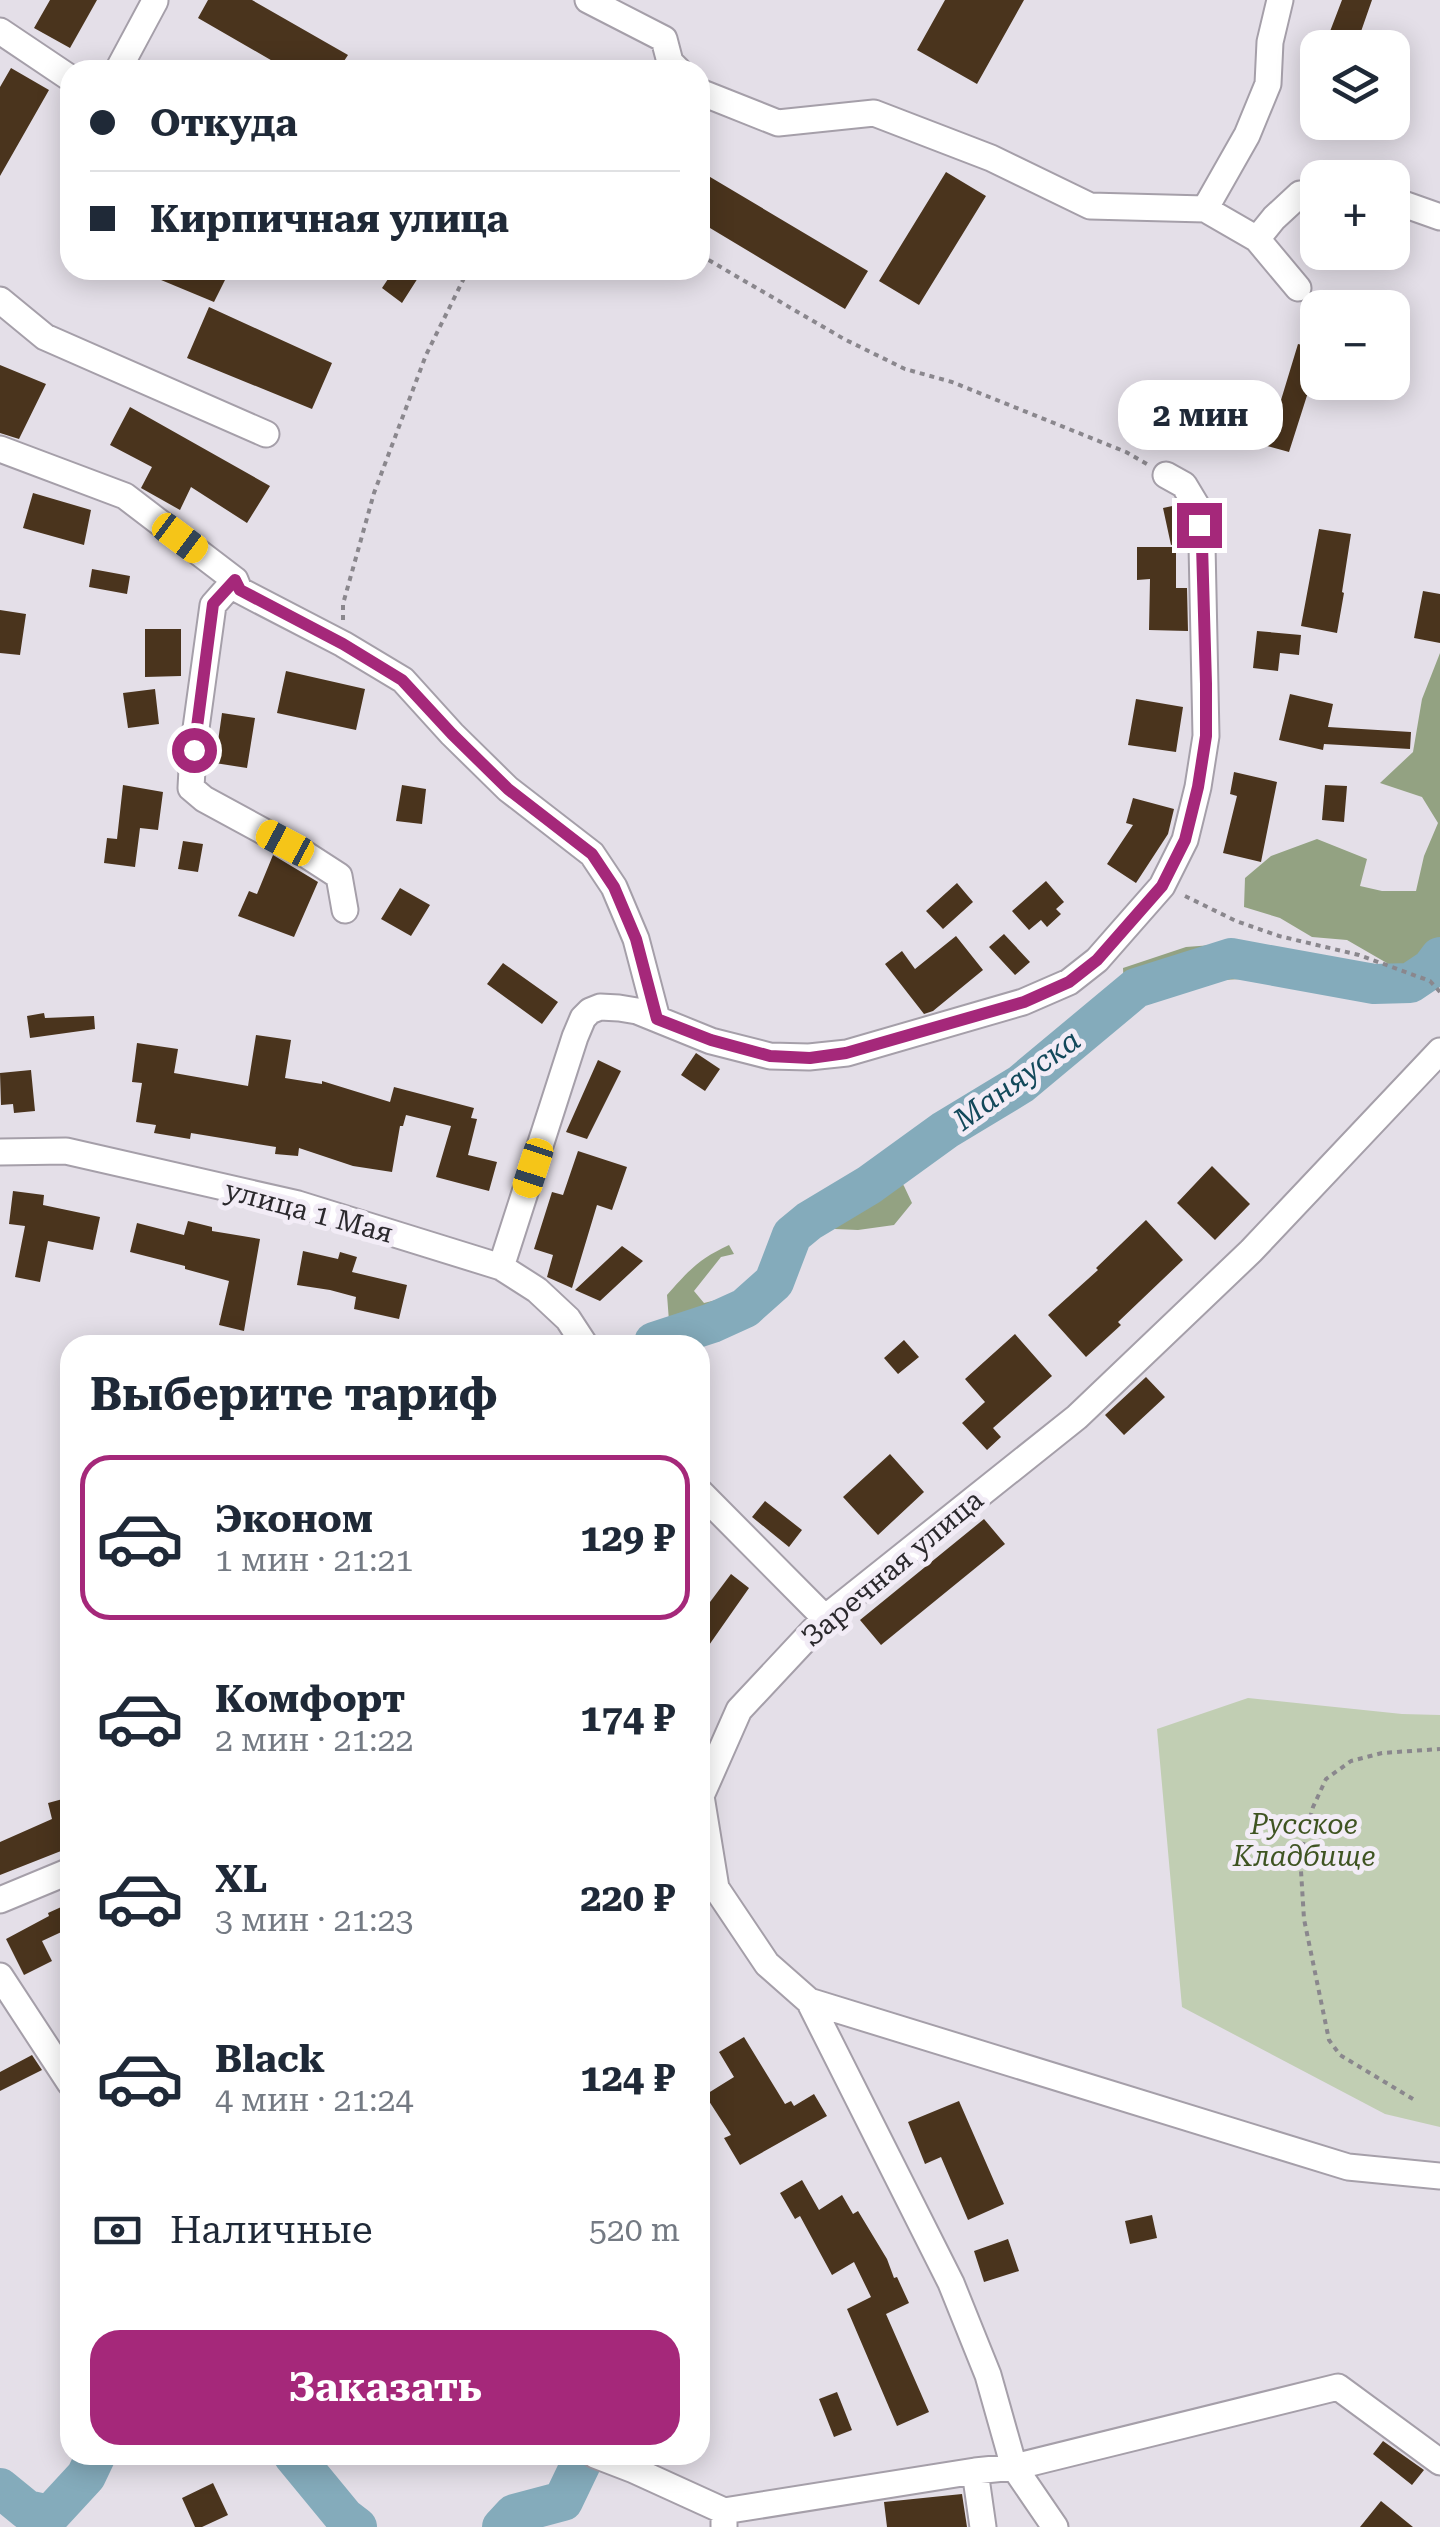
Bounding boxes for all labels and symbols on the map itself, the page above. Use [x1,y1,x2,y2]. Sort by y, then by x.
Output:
callout: 2 мин [1116,380,1282,450]
route end [1177,503,1222,548]
car [147,508,213,568]
route start [172,728,217,773]
car [251,816,319,870]
water label: Маняуска [946,1022,1087,1138]
car [509,1135,557,1201]
street label: улица 1 Мая [221,1173,397,1250]
street label: Заречная улица [795,1483,990,1654]
park label: Русское Кладбище [1232,1808,1375,1873]

